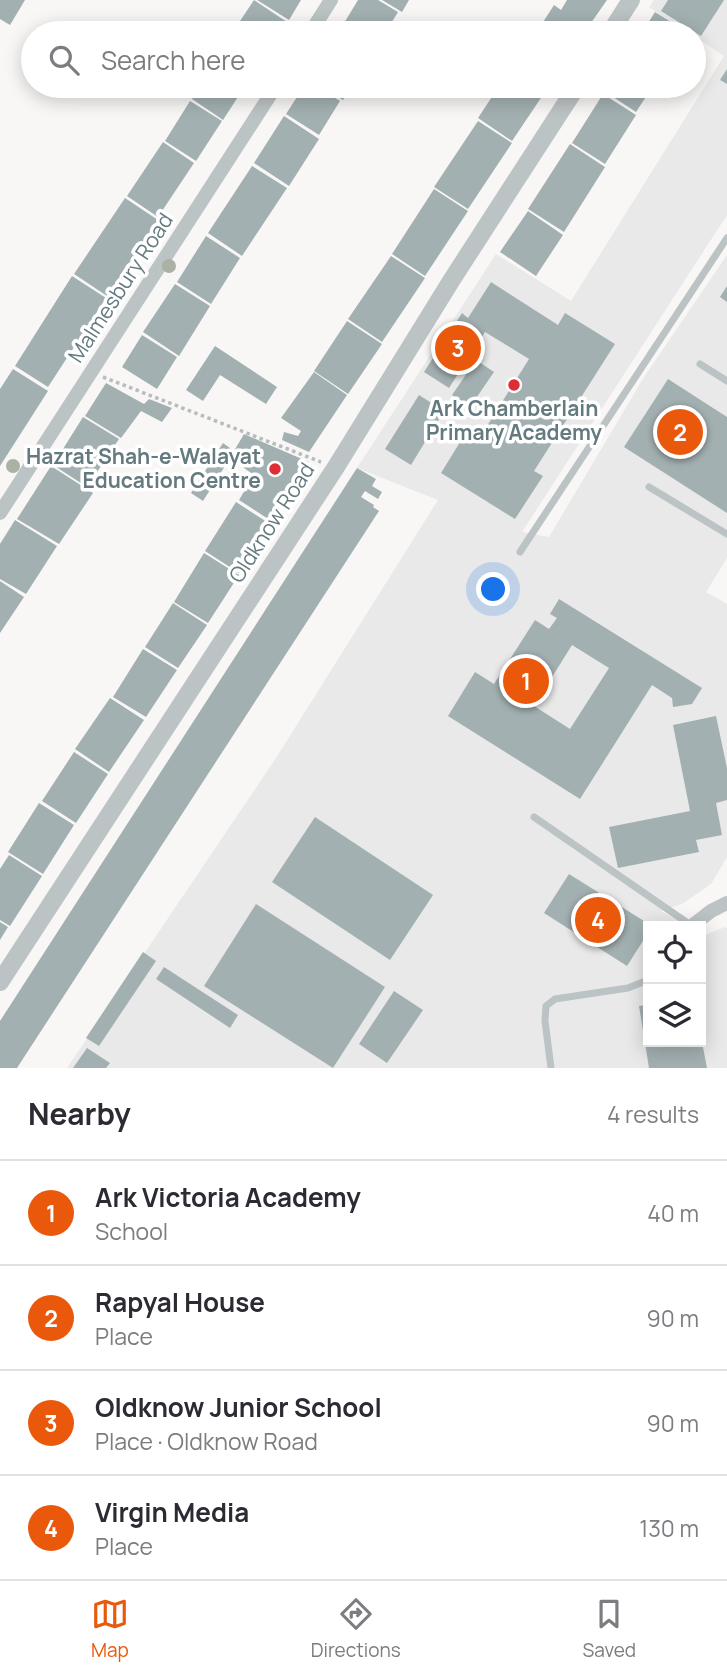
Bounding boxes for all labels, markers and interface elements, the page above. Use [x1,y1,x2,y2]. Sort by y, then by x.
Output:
search box [21,21,706,98]
icon: search [45,41,83,79]
text: Search here [101,42,246,78]
street label: Malmesbury Road [61,207,179,367]
pin: 3 [435,322,481,374]
marker: Ark Chamberlain Primary Academy [506,377,522,393]
place label: Ark Chamberlain Primary Academy [426,394,602,446]
pin: 2 [657,406,703,458]
place label: Hazrat Shah-e-Walayat Education Centre [26,442,261,494]
street label: Oldknow Road [222,457,320,588]
marker: Hazrat Shah-e-Walayat Education Centre [267,461,283,477]
your location [476,572,510,606]
pin: 1 [503,655,549,707]
pin: 4 [575,894,621,946]
map controls [643,921,706,1047]
button: locate [643,921,706,984]
button: layers [643,984,706,1047]
text: Nearby [28,1093,131,1134]
text: 4 results [607,1098,699,1130]
text: Ark Victoria Academy [95,1179,361,1215]
text: 1 [46,1197,56,1229]
text: 40 m [647,1197,699,1229]
text: School [95,1215,168,1247]
text: Rapyal House [95,1284,265,1320]
text: 2 [44,1302,58,1334]
text: 90 m [647,1302,699,1334]
text: Place [95,1320,153,1352]
text: Oldknow Junior School [95,1389,382,1425]
text: 3 [44,1407,58,1439]
text: 90 m [647,1407,699,1439]
text: Place · Oldknow Road [95,1425,318,1457]
text: Virgin Media [95,1494,249,1530]
text: 4 [44,1512,58,1544]
text: 130 m [639,1512,699,1544]
text: Place [95,1530,153,1562]
tab: Map [91,1595,129,1663]
tab: Directions [311,1595,401,1663]
tab: Saved [583,1595,636,1663]

